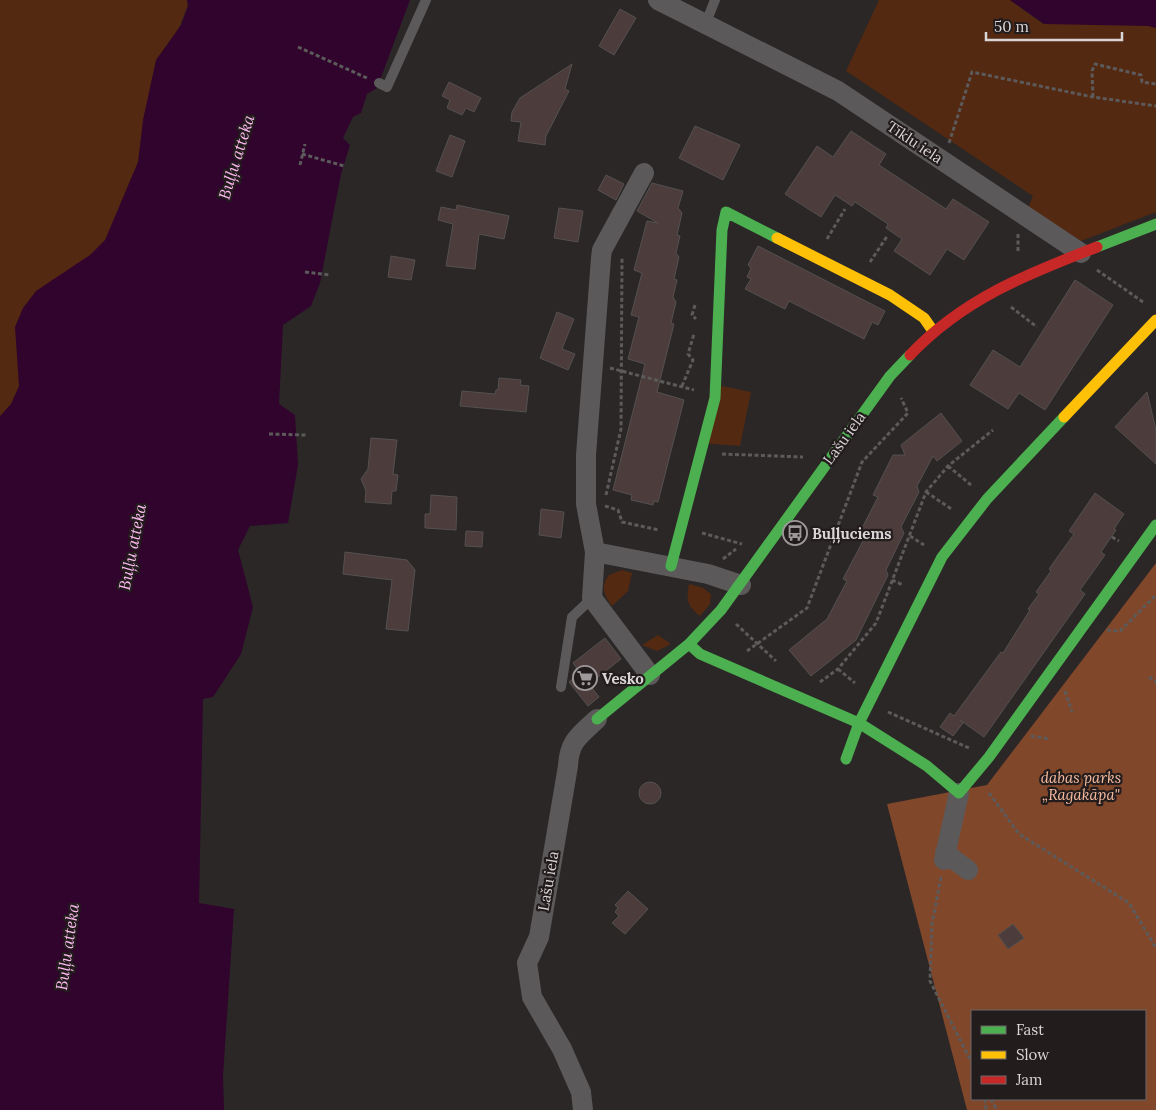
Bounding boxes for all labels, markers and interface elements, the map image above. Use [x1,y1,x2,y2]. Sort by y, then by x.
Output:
scale bar [986,10,1122,42]
text: 50 m [994,17,1029,36]
water label: Buļļu atteka [214,112,258,202]
street label: Tīklu iela [884,117,947,168]
street label: Lašu iela [818,408,870,468]
water label: Buļļu atteka [114,502,150,592]
bus stop icon: Buļļuciems [782,520,808,546]
place label: Buļļuciems [812,524,892,544]
supermarket icon: Vesko [572,665,598,691]
place label: Vesko [602,669,644,688]
park label: dabas parks „Ragakāpa" [1041,768,1121,804]
street label: Lašu iela [533,849,563,913]
water label: Buļļu atteka [51,902,83,992]
legend [971,1010,1146,1100]
text: Fast [1016,1020,1044,1039]
text: Slow [1016,1045,1049,1064]
text: Jam [1015,1070,1043,1089]

